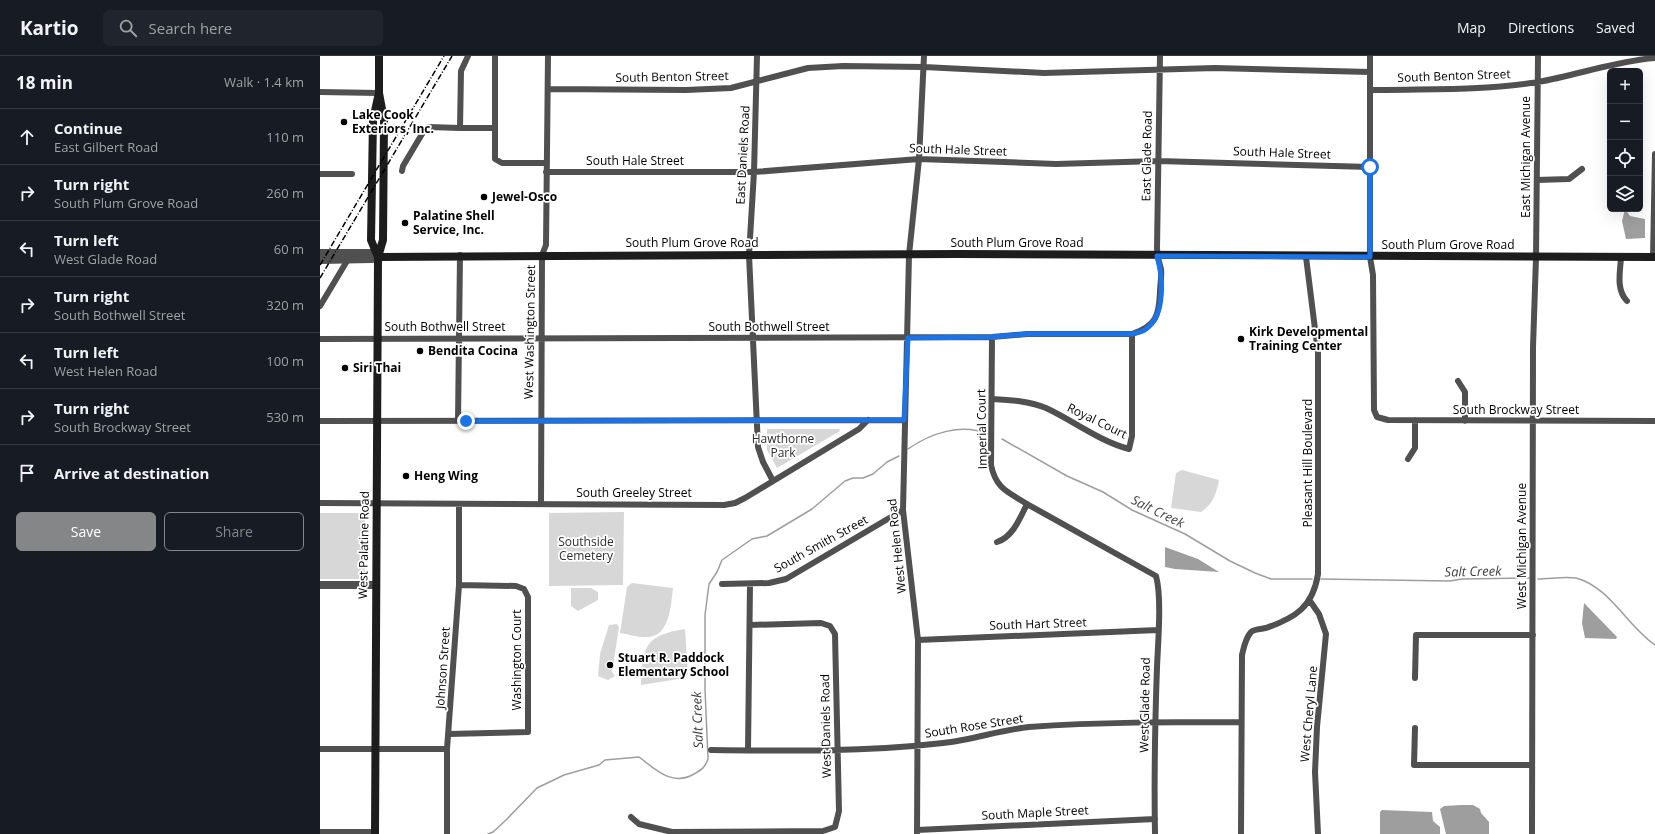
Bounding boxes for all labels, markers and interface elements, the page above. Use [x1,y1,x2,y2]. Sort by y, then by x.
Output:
search box [103,10,383,46]
text: Kartio [20,15,79,41]
icon: search [117,17,139,39]
text: Search here [149,18,232,38]
text: Map [1457,18,1486,37]
text: Directions [1508,18,1574,37]
text: Saved [1596,18,1635,37]
street label: South Benton Street [1397,65,1511,86]
street label: South Benton Street [615,67,729,86]
map controls [1607,68,1643,212]
button: + [1607,68,1643,104]
text: 18 min [16,71,73,94]
text: Walk · 1.4 km [224,73,304,91]
street label: East Michigan Avenue [1517,96,1534,218]
button: − [1607,104,1643,140]
street label: East Daniels Road [731,105,754,205]
place label: Lake Cook Exteriors, Inc. [352,106,434,137]
street label: East Glade Road [1137,110,1156,201]
marker: Lake Cook Exteriors, Inc. [339,117,349,127]
text: Continue [54,118,122,138]
icon: ahead [16,126,38,148]
text: 110 m [266,128,304,146]
text: East Gilbert Road [54,138,158,156]
street label: South Hale Street [909,139,1007,160]
button: locate [1607,140,1643,176]
street label: South Hale Street [1233,142,1331,163]
street label: South Hale Street [586,152,684,169]
route start [1361,158,1379,176]
text: Turn right [54,174,129,194]
button: layers [1607,176,1643,212]
icon: right [16,182,38,204]
text: 260 m [266,184,304,202]
place label: Jewel-Osco [491,188,557,205]
marker: Jewel-Osco [479,192,489,202]
text: South Plum Grove Road [54,194,198,212]
place label: Palatine Shell Service, Inc. [413,207,495,238]
marker: Palatine Shell Service, Inc. [400,218,410,228]
text: Turn left [54,230,119,250]
street label: South Plum Grove Road [625,234,759,251]
street label: South Plum Grove Road [950,234,1084,251]
street label: South Plum Grove Road [1381,236,1515,253]
icon: left [16,238,38,260]
text: 60 m [274,240,304,258]
text: West Glade Road [54,250,157,268]
street label: West Washington Street [520,265,539,399]
text: Turn right [54,286,129,306]
icon: right [16,294,38,316]
text: 320 m [266,296,304,314]
text: South Bothwell Street [54,306,185,324]
street label: South Bothwell Street [384,318,506,335]
street label: South Bothwell Street [708,318,830,335]
place label: Kirk Developmental Training Center [1249,323,1368,354]
marker: Kirk Developmental Training Center [1236,334,1246,344]
text: Turn left [54,342,119,362]
place label: Bendita Cocina [428,342,518,359]
marker: Bendita Cocina [415,346,425,356]
icon: left [16,350,38,372]
text: 100 m [266,352,304,370]
place label: Siri Thai [353,359,401,376]
text: West Helen Road [54,362,157,380]
marker: Siri Thai [340,363,350,373]
street label: Imperial Court [972,389,991,469]
text: Turn right [54,398,129,418]
street label: Royal Court [1064,399,1130,442]
street label: Pleasant Hill Boulevard [1299,399,1316,527]
street label: South Brockway Street [1453,401,1579,418]
icon: right [16,406,38,428]
text: 530 m [266,408,304,426]
route end [457,412,475,430]
text: South Brockway Street [54,418,191,436]
park label: Hawthorne Park [752,430,815,461]
icon: arrive [16,462,38,484]
text: Arrive at destination [54,463,209,483]
place label: Heng Wing [414,467,478,484]
marker: Heng Wing [401,471,411,481]
street label: West Michigan Avenue [1513,483,1530,609]
street label: South Greeley Street [576,484,692,501]
water label: Salt Creek [1128,490,1188,532]
street label: West Palatine Road [354,491,373,599]
street label: West Helen Road [883,498,910,594]
street label: South Smith Street [771,511,871,576]
button: Save [16,512,156,551]
button: Share [164,512,304,551]
park label: Southside Cemetery [558,533,614,564]
water label: Salt Creek [1444,561,1502,580]
street label: Washington Court [508,609,525,711]
street label: South Hart Street [989,613,1087,634]
street label: Johnson Street [431,626,454,711]
place label: Stuart R. Paddock Elementary School [618,649,729,680]
street label: West Glade Road [1135,657,1154,753]
marker: Stuart R. Paddock Elementary School [605,660,615,670]
street label: West Cheryl Lane [1296,665,1321,763]
street label: West Daniels Road [816,674,835,778]
water label: Salt Creek [687,691,707,749]
street label: South Rose Street [923,709,1024,742]
street label: South Maple Street [981,801,1089,824]

